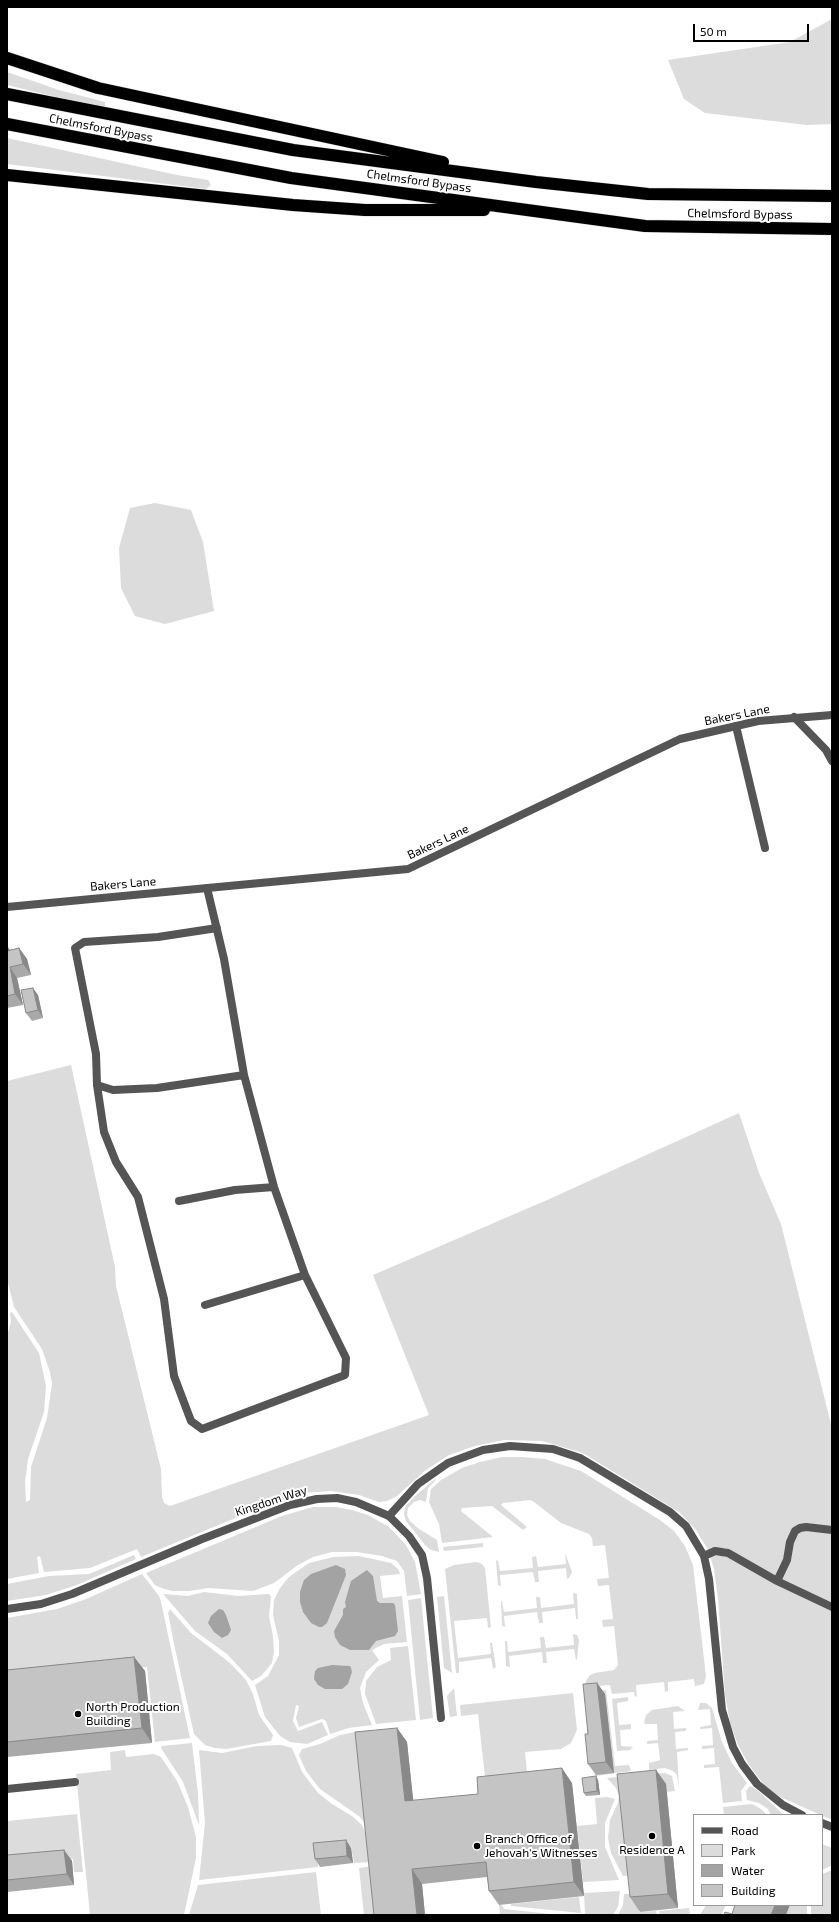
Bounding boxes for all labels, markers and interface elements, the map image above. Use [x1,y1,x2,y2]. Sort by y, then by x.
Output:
scale bar [695,16,811,42]
text: 50 m [700,24,727,38]
street label: Chelmsford Bypass [48,111,154,145]
street label: Chelmsford Bypass [366,167,472,195]
street label: Chelmsford Bypass [687,206,793,222]
street label: Bakers Lane [703,702,771,728]
street label: Bakers Lane [405,821,471,863]
street label: Bakers Lane [89,874,157,894]
street label: Kingdom Way [233,1483,309,1519]
place label: North Production Building [86,1700,180,1728]
marker: North Production Building [73,1709,83,1719]
legend [693,1814,823,1906]
text: Road [731,1823,759,1837]
marker: Residence A [647,1831,657,1841]
place label: Branch Office of Jehovah's Witnesses [485,1832,597,1860]
marker: Branch Office of Jehovah's Witnesses [472,1841,482,1851]
place label: Residence A [619,1843,685,1857]
text: Park [731,1843,756,1857]
text: Water [731,1863,765,1877]
text: Building [731,1883,775,1897]

